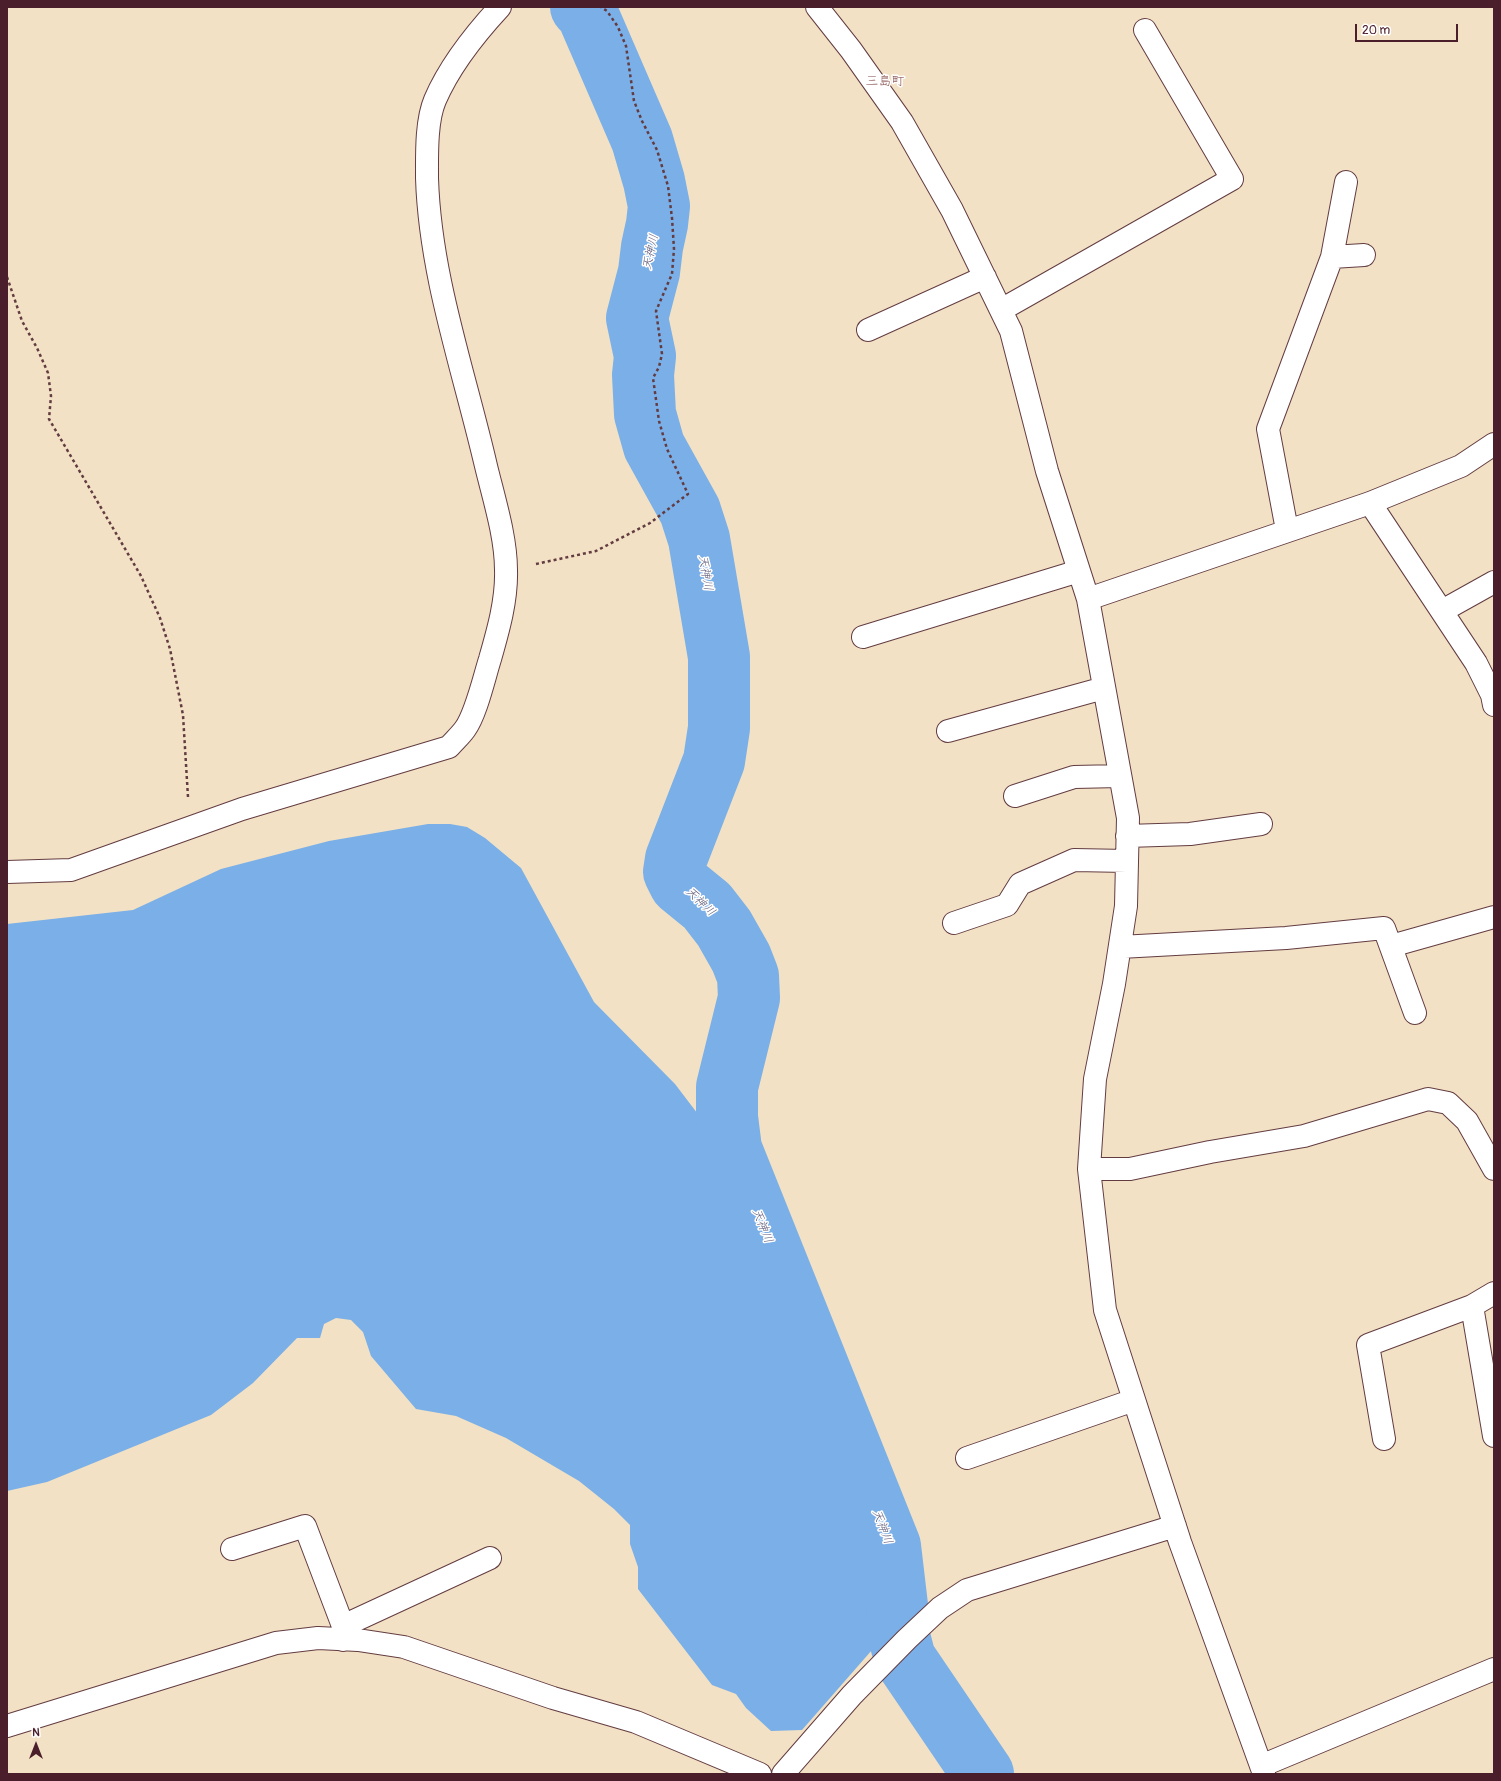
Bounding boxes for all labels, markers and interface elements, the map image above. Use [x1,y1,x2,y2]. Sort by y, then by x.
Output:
scale bar [1357,16,1460,42]
text: 20 m [1362,23,1390,38]
district label: 三島町 [866,74,904,90]
water label: 天神川 [640,233,662,271]
water label: 天神川 [695,554,715,592]
water label: 天神川 [682,884,718,920]
water label: 天神川 [749,1207,775,1245]
water label: 天神川 [869,1508,895,1546]
north arrow [16,1725,56,1765]
text: N [32,1726,40,1739]

